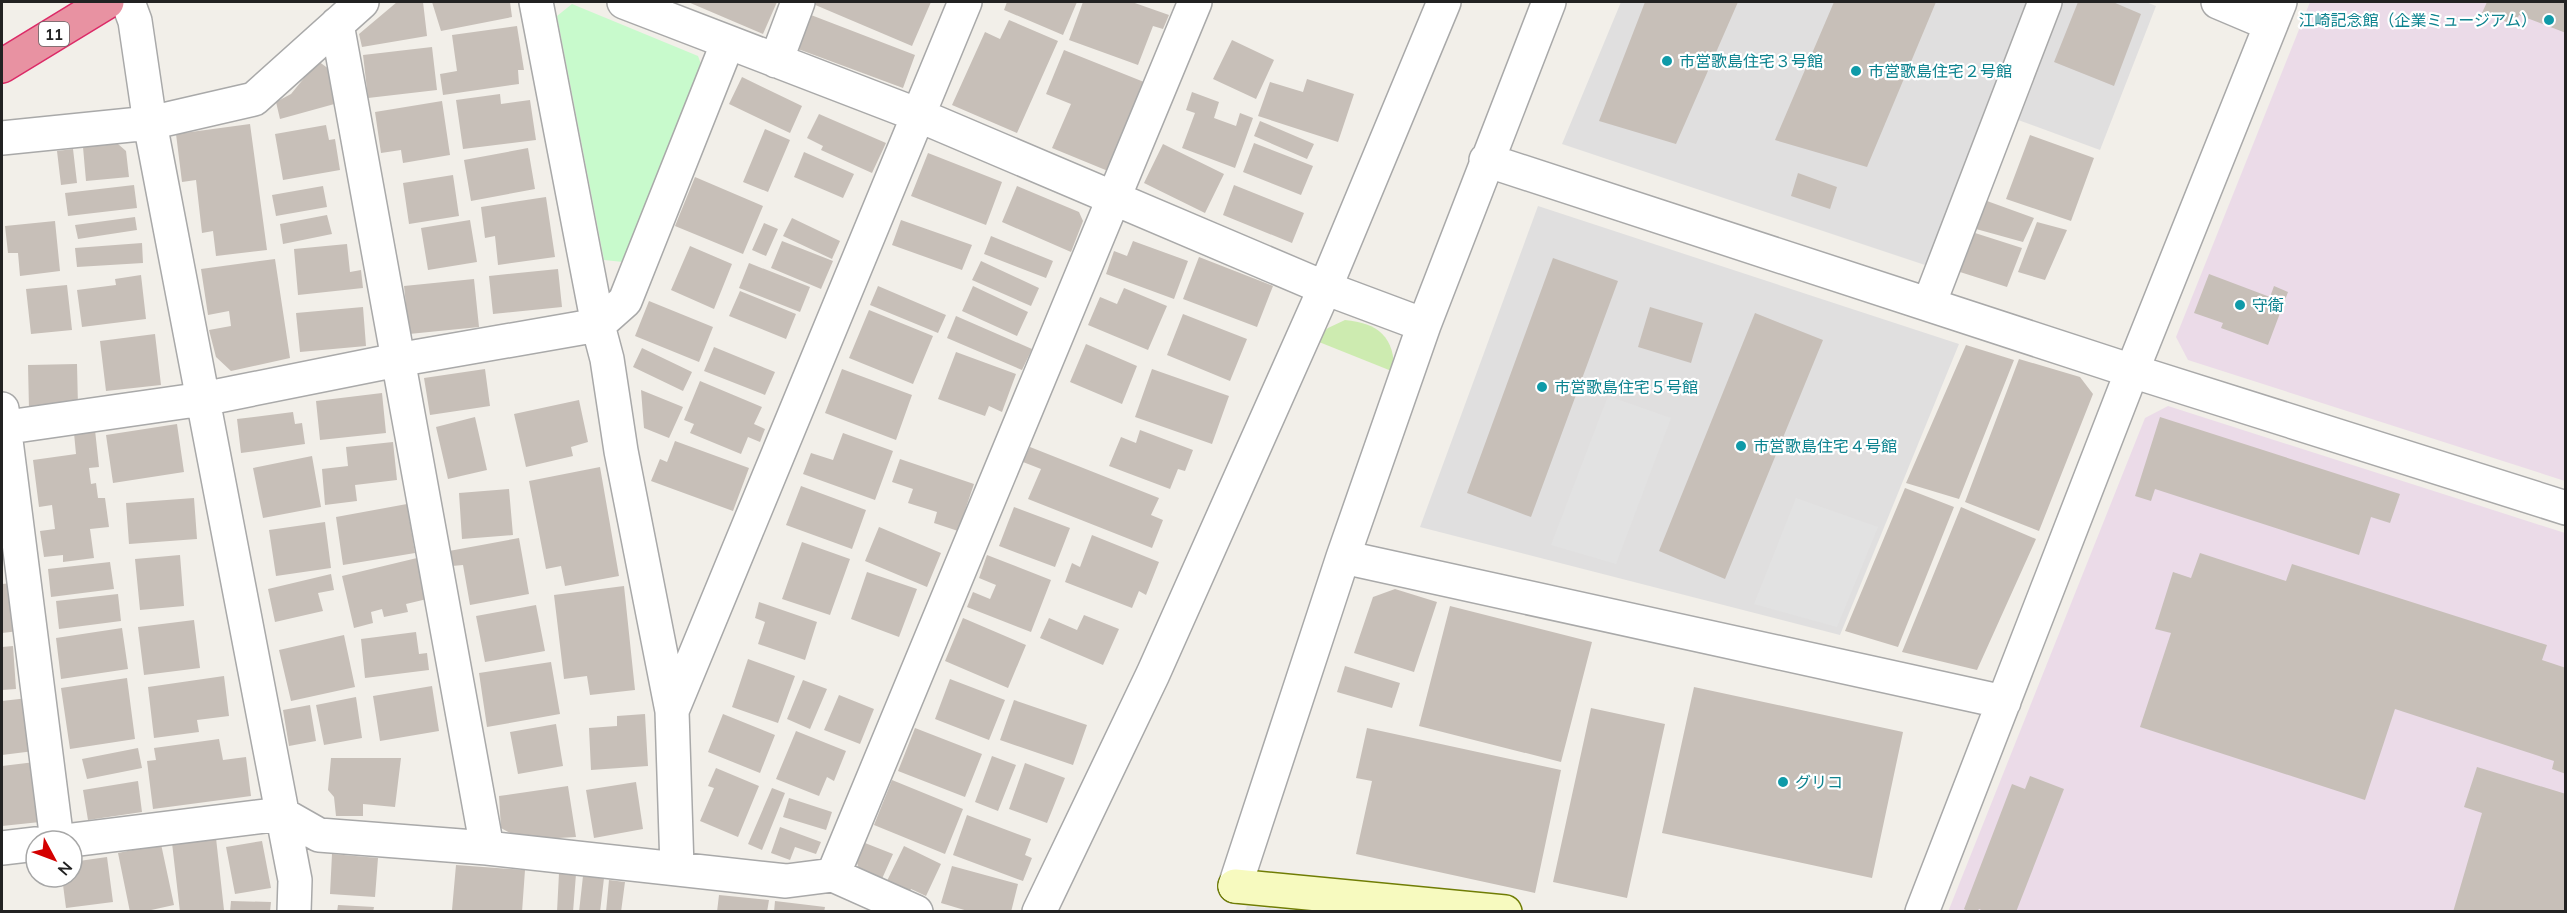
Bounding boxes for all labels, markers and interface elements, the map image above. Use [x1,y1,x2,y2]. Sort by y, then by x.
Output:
place label: 江崎記念館（企業ミュージアム） [2298,10,2537,30]
marker: 江崎記念館（企業ミュージアム） [2542,13,2556,27]
road number: 11 [39,22,69,46]
place label: 市営歌島住宅３号館 [1679,51,1823,71]
marker: 市営歌島住宅３号館 [1660,54,1674,68]
place label: 市営歌島住宅２号館 [1868,61,2012,81]
marker: 市営歌島住宅２号館 [1849,64,1863,78]
place label: 守衛 [2252,295,2284,315]
marker: 守衛 [2233,298,2247,312]
place label: 市営歌島住宅５号館 [1554,377,1698,397]
marker: 市営歌島住宅５号館 [1535,380,1549,394]
place label: 市営歌島住宅４号館 [1753,436,1897,456]
marker: 市営歌島住宅４号館 [1734,439,1748,453]
place label: グリコ [1795,772,1843,792]
marker: グリコ [1776,775,1790,789]
north arrow [24,829,84,889]
text: N [54,858,77,880]

